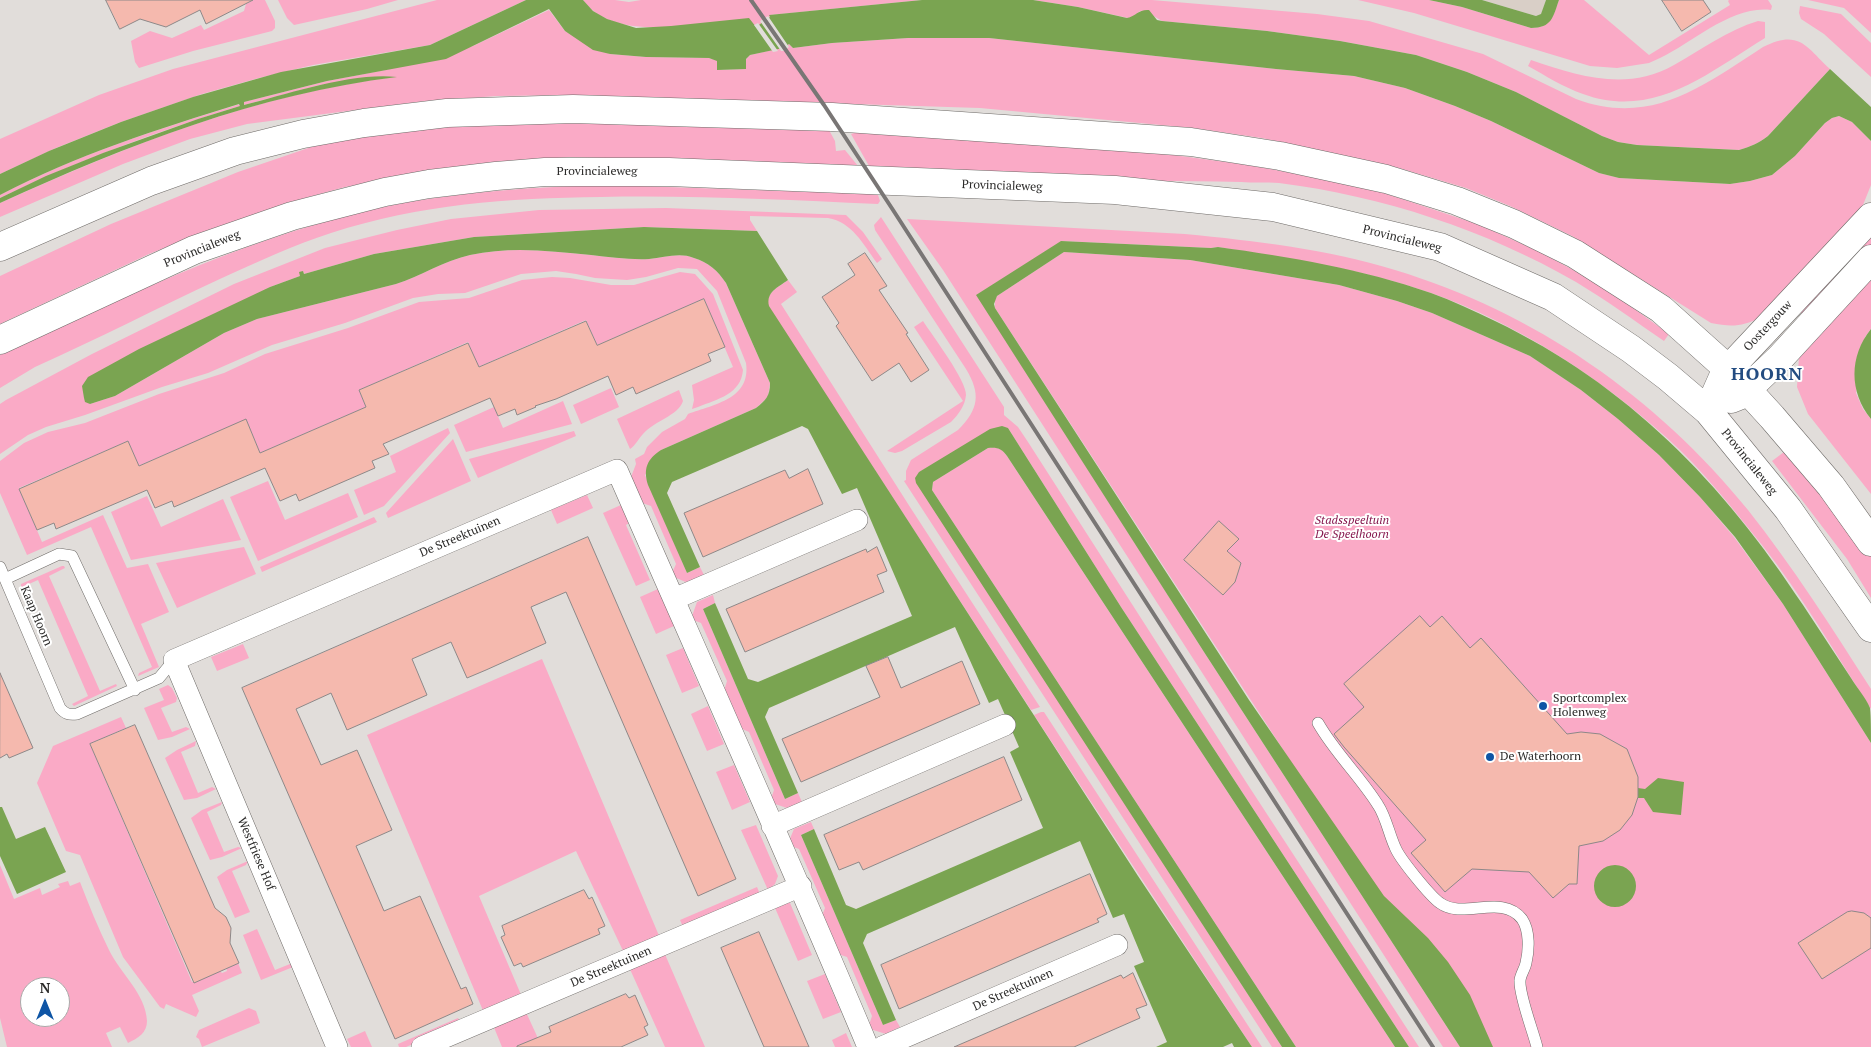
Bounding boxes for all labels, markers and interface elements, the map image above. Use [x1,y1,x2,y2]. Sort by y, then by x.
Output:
street label: Provincialeweg [557,165,637,179]
street label: Provincialeweg [961,177,1043,195]
street label: Provincialeweg [1361,222,1443,256]
street label: Provincialeweg [162,227,242,271]
street label: Oostergouw [1741,298,1795,354]
district label: HOORN [1730,364,1804,386]
street label: Provincialeweg [1718,426,1780,498]
street label: De Streektuinen [417,513,503,561]
park label: Stadsspeeltuin De Speelhoorn [1315,514,1389,542]
street label: Kaap Hoorn [17,584,55,648]
place label: Sportcomplex Holenweg [1553,692,1627,720]
marker: Sportcomplex Holenweg [1537,700,1549,712]
place label: De Waterhoorn [1500,750,1581,764]
marker: De Waterhoorn [1484,751,1496,763]
street label: Westfriese Hof [234,815,278,893]
street label: De Streektuinen [568,943,654,991]
street label: De Streektuinen [971,966,1055,1014]
north arrow [20,977,70,1027]
text: N [40,978,50,997]

